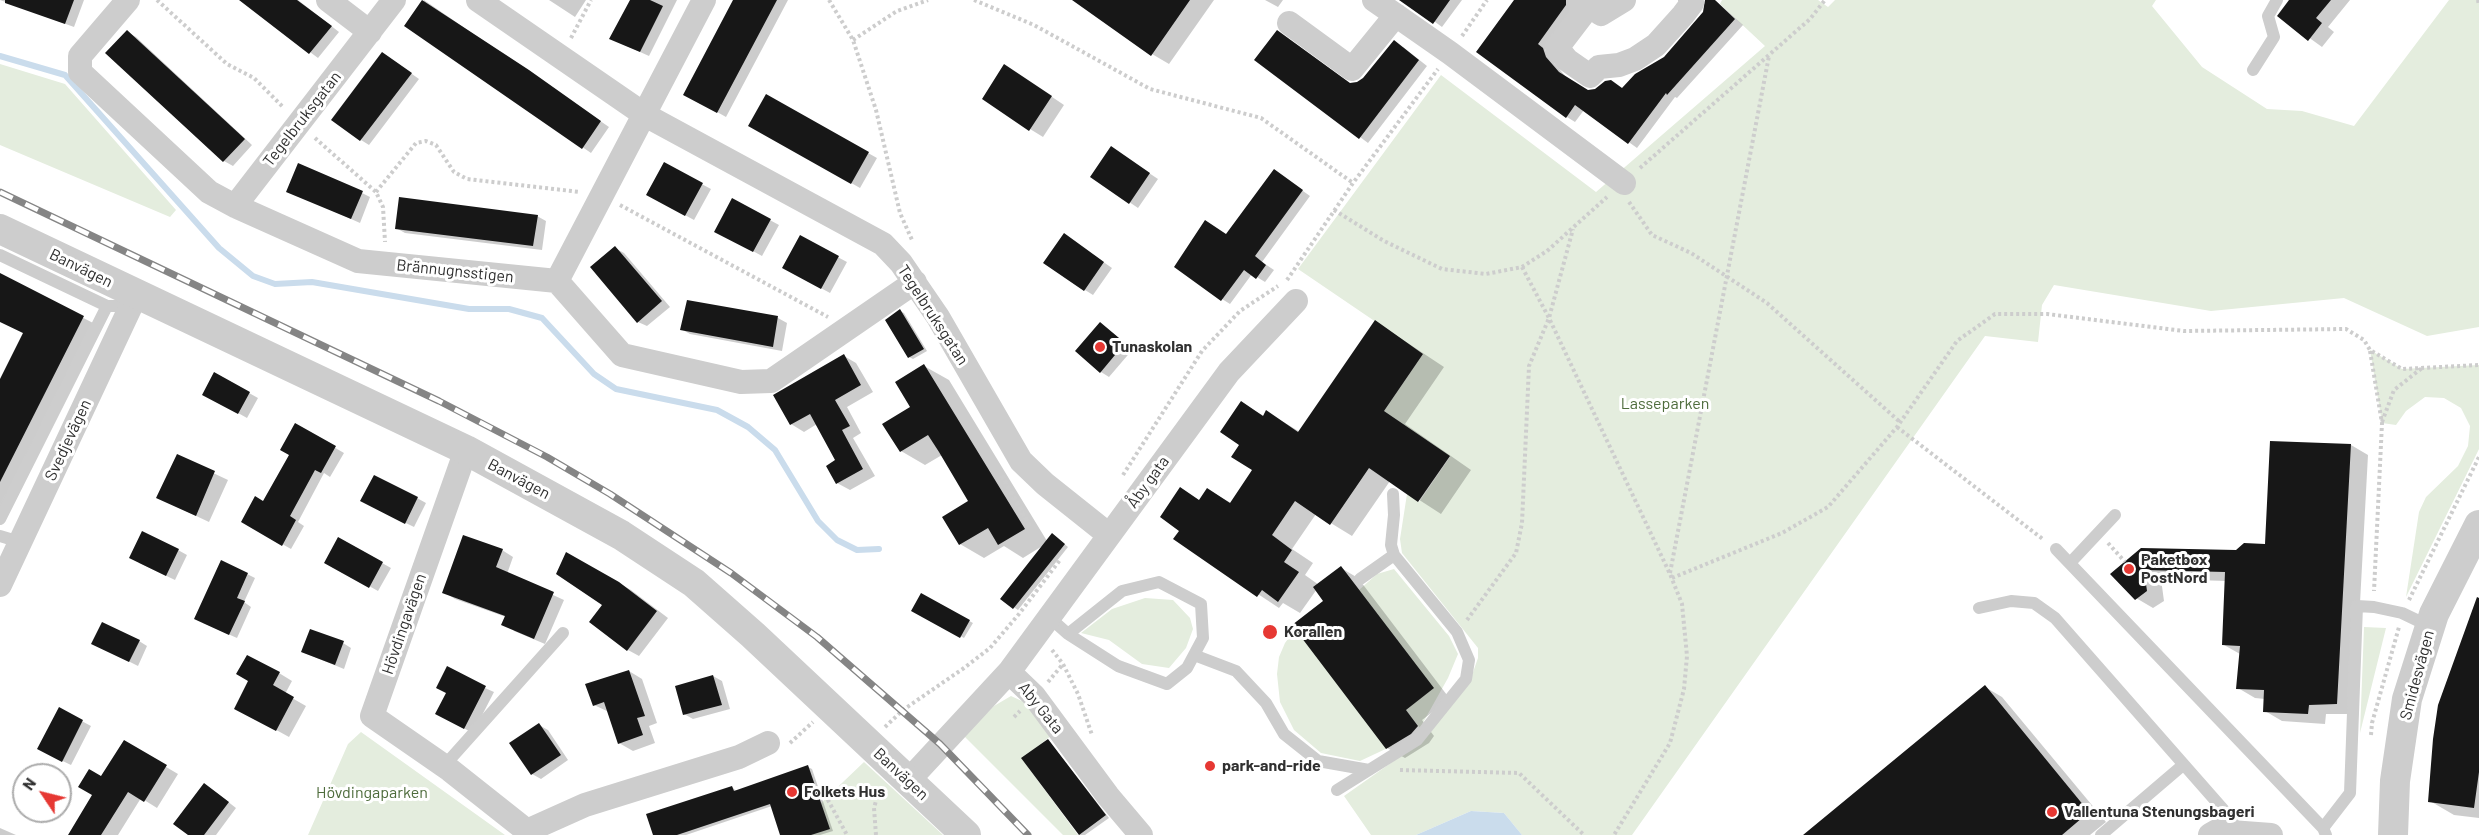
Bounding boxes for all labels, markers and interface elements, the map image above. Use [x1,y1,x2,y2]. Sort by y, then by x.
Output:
street label: Tegelbruksgatan [259,68,345,170]
street label: Banvägen [46,244,116,292]
street label: Brännugnsstigen [395,255,515,287]
street label: Tegelbruksgatan [894,261,972,369]
place label: Tunaskolan [1112,337,1192,357]
marker: Tunaskolan [1093,340,1107,354]
park label: Lasseparken [1621,394,1709,414]
street label: Svedjevägen [41,396,95,484]
street label: Åby gata [1123,452,1173,512]
street label: Banvägen [485,455,553,503]
place label: Paketbox PostNord [2141,550,2208,588]
marker: Paketbox PostNord [2122,562,2136,576]
street label: Hövdingavägen [378,571,430,677]
place label: Korallen [1284,622,1342,642]
marker: Korallen [1261,623,1279,641]
street label: Smidesvägen [2396,628,2438,722]
street label: Aby Gata [1014,678,1068,738]
street label: Banvägen [870,744,932,804]
place label: park-and-ride [1222,756,1321,776]
marker: park-and-ride [1203,759,1217,773]
north arrow [12,763,72,823]
text: N [18,774,39,793]
place label: Folkets Hus [804,782,885,802]
park label: Hövdingaparken [316,783,428,803]
marker: Folkets Hus [785,785,799,799]
place label: Vallentuna Stenungsbageri [2064,802,2255,822]
marker: Vallentuna Stenungsbageri [2045,805,2059,819]

